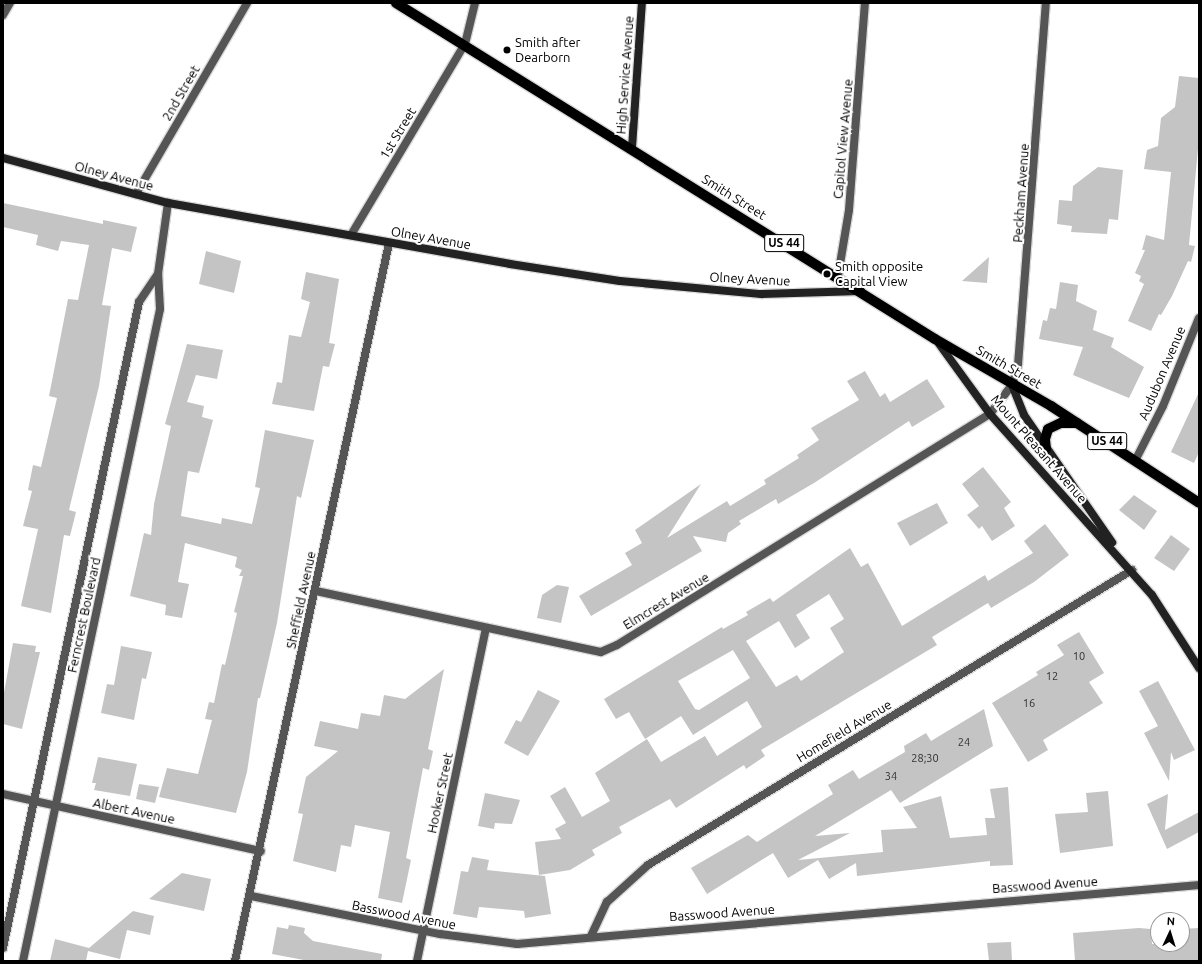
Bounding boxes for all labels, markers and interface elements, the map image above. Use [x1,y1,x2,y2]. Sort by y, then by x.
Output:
street label: High Service Avenue [613,15,637,135]
place label: Smith after Dearborn [515,35,581,66]
marker: Smith after Dearborn [502,45,512,55]
street label: 2nd Street [159,62,203,124]
street label: Capitol View Avenue [830,78,856,200]
street label: 1st Street [377,104,419,162]
street label: Peckham Avenue [1010,143,1032,243]
street label: Olney Avenue [73,158,155,194]
street label: Smith Street [699,171,769,223]
street label: Olney Avenue [390,223,472,253]
road number: US 44 [764,233,804,253]
place label: Smith opposite Capital View [835,259,923,290]
street label: Olney Avenue [709,269,791,289]
marker: Smith opposite Capital View [822,269,832,279]
street label: Audubon Avenue [1135,324,1189,422]
street label: Smith Street [973,342,1045,392]
street label: Mount Pleasant Avenue [988,392,1090,506]
road number: US 44 [1087,431,1127,451]
street label: Sheffield Avenue [283,550,319,650]
street label: Ferncrest Boulevard [64,556,104,674]
street label: Elmcrest Avenue [620,569,712,633]
house number: 10 [1073,649,1085,663]
house number: 12 [1046,669,1058,683]
street label: Homefield Avenue [794,696,894,766]
house number: 16 [1023,696,1035,710]
house number: 24 [958,735,970,749]
street label: Hooker Street [424,751,456,835]
house number: 28;30 [911,751,939,765]
house number: 34 [885,769,897,783]
street label: Albert Avenue [92,795,176,827]
street label: Basswood Avenue [992,874,1098,896]
street label: Basswood Avenue [351,897,457,933]
street label: Basswood Avenue [669,902,775,924]
north arrow [1150,912,1190,952]
text: N [1166,915,1175,927]

